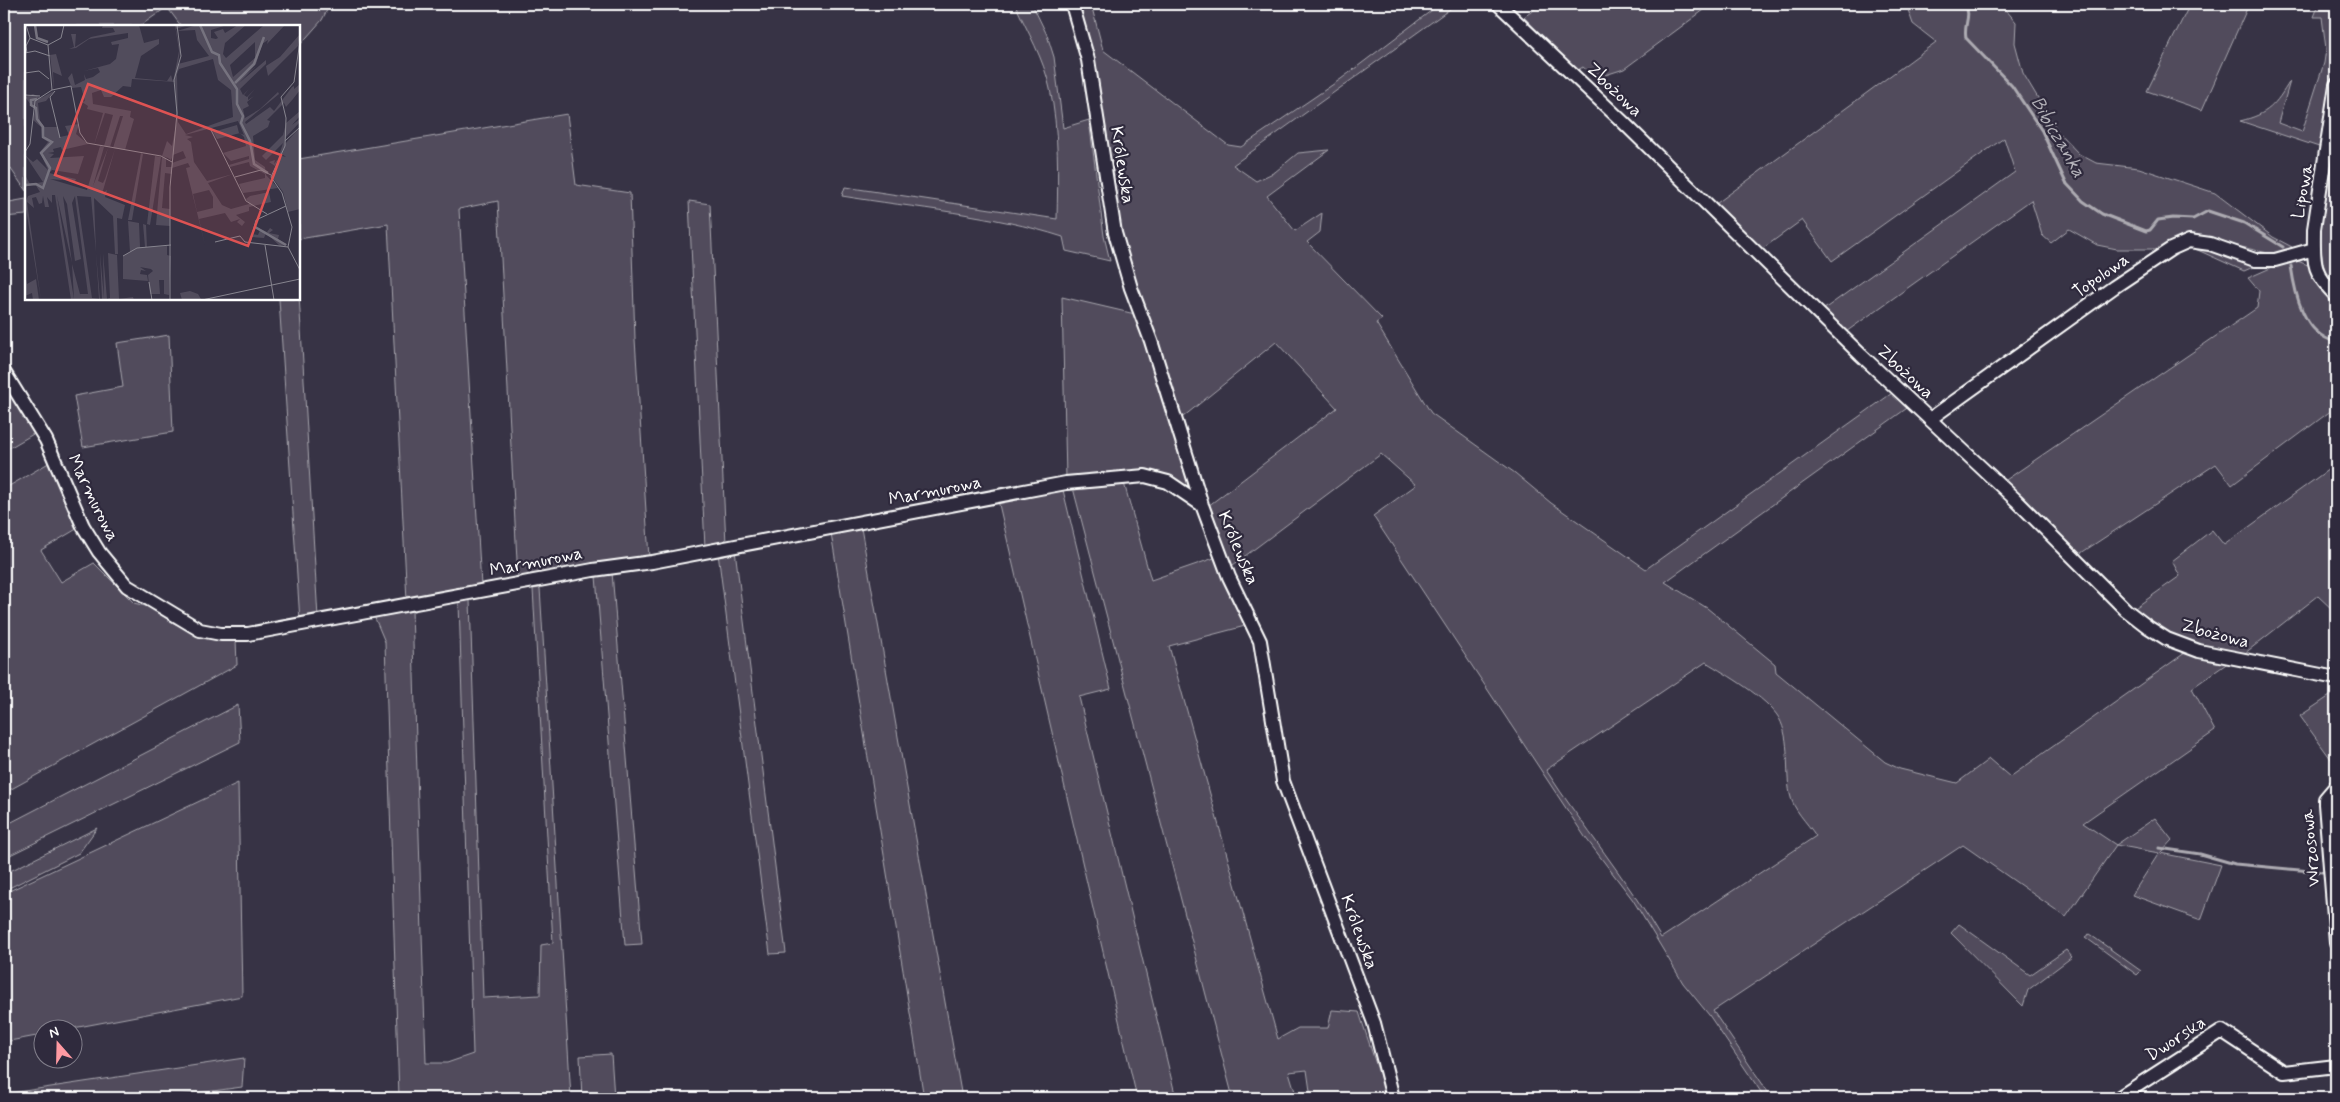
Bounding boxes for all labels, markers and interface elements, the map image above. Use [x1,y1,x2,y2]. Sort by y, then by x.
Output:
inset map [25,25,300,300]
street label: Zbożowa [1581,57,1647,123]
water label: Bibiczanka [2025,92,2091,182]
street label: Królewska [1104,125,1140,205]
street label: Lipowa [2286,161,2320,220]
street label: Topolowa [2068,248,2134,304]
street label: Zbożowa [1871,339,1939,405]
street label: Marmurowa [62,450,124,546]
street label: Marmurowa [886,470,984,512]
street label: Królewska [1212,507,1264,589]
street label: Marmurowa [487,541,585,583]
street label: Zbożowa [2178,613,2252,655]
street label: Wrzosowa [2296,808,2326,888]
street label: Królewska [1334,891,1384,973]
street label: Dworska [2141,1011,2211,1067]
north arrow [32,1020,82,1070]
text: N [46,1023,61,1043]

